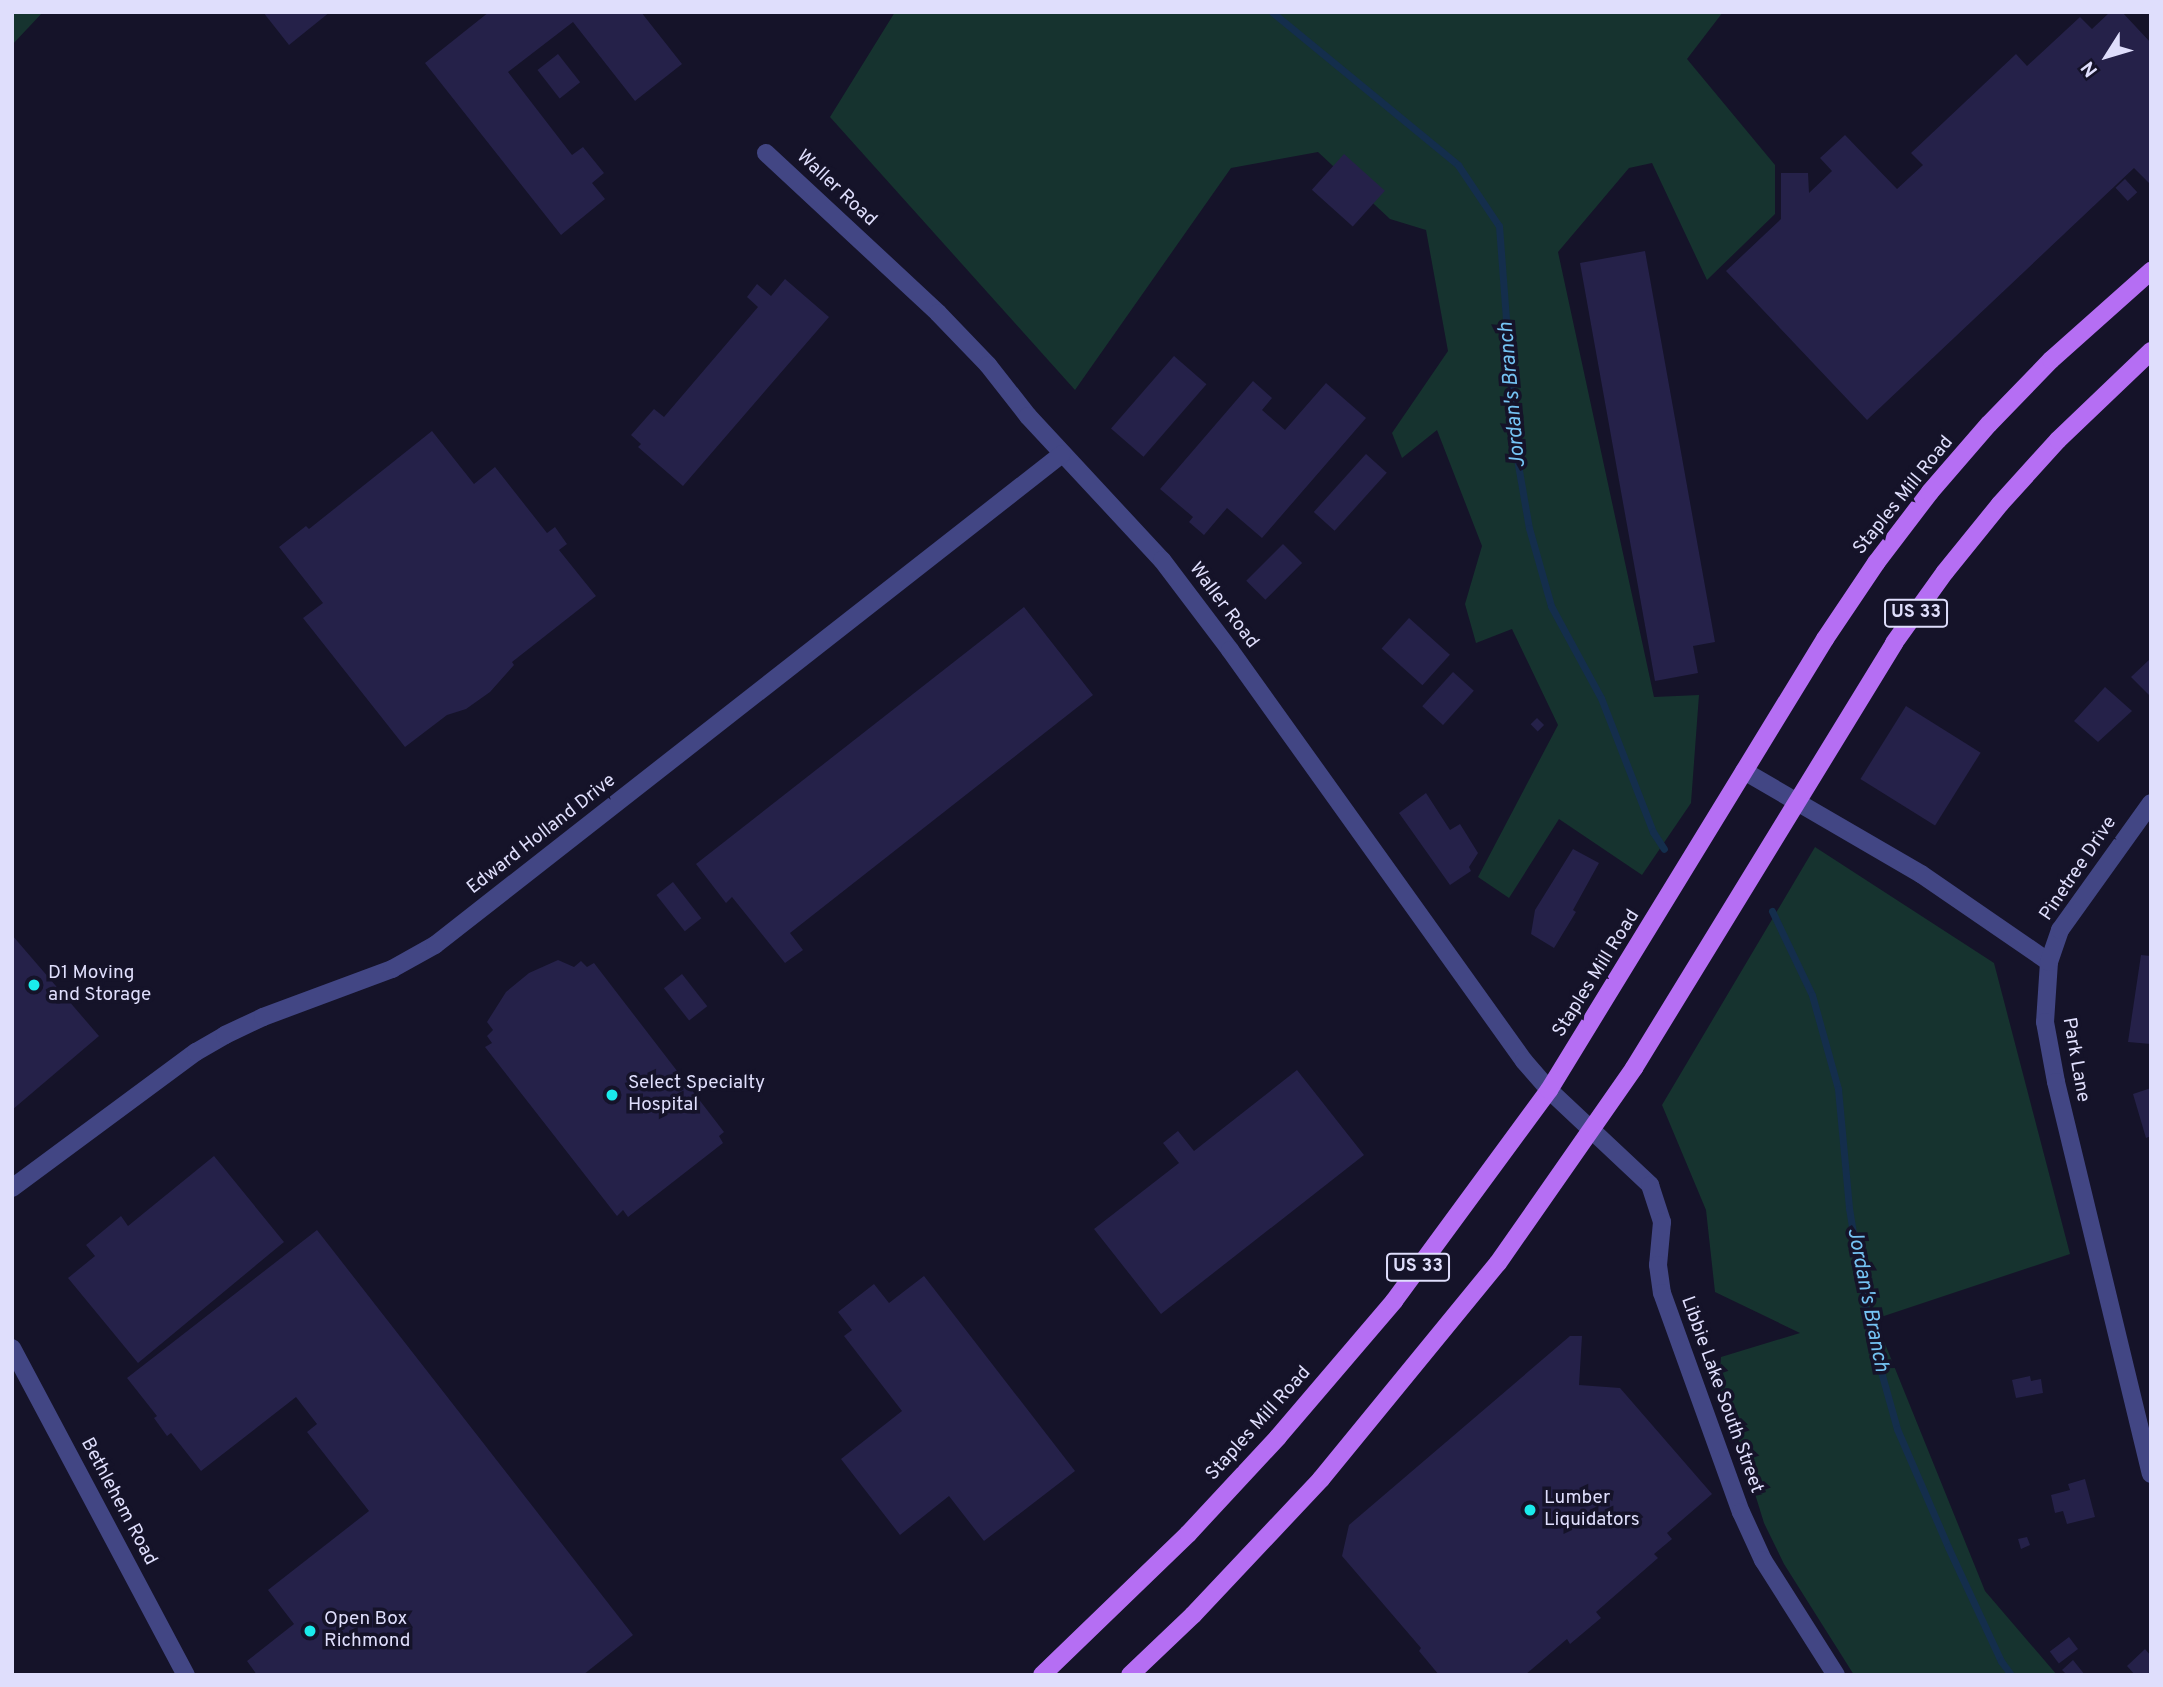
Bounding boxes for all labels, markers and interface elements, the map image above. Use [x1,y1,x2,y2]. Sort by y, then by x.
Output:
north arrow [2072,21,2142,91]
text: N [2077,56,2104,81]
street label: Waller Road [791,146,881,232]
water label: Jordan's Branch [1494,321,1532,469]
street label: Staples Mill Road [1849,432,1959,560]
street label: Waller Road [1183,559,1263,653]
road number: US 33 [1883,598,1949,628]
street label: Edward Holland Drive [463,770,621,900]
street label: Pinetree Drive [2036,812,2122,926]
street label: Staples Mill Road [1549,906,1645,1042]
place label: D1 Moving and Storage [48,963,151,1007]
marker: D1 Moving and Storage [26,977,42,993]
street label: Park Lane [2056,1016,2094,1104]
place label: Select Specialty Hospital [628,1073,765,1117]
marker: Select Specialty Hospital [602,1085,622,1105]
water label: Jordan's Branch [1841,1226,1893,1374]
road number: US 33 [1385,1252,1451,1282]
street label: Libbie Lake South Street [1675,1293,1767,1497]
street label: Staples Mill Road [1202,1362,1316,1486]
street label: Bethlehem Road [75,1434,161,1570]
place label: Lumber Liquidators [1544,1488,1640,1532]
marker: Lumber Liquidators [1522,1502,1538,1518]
place label: Open Box Richmond [324,1609,410,1653]
marker: Open Box Richmond [302,1623,318,1639]

